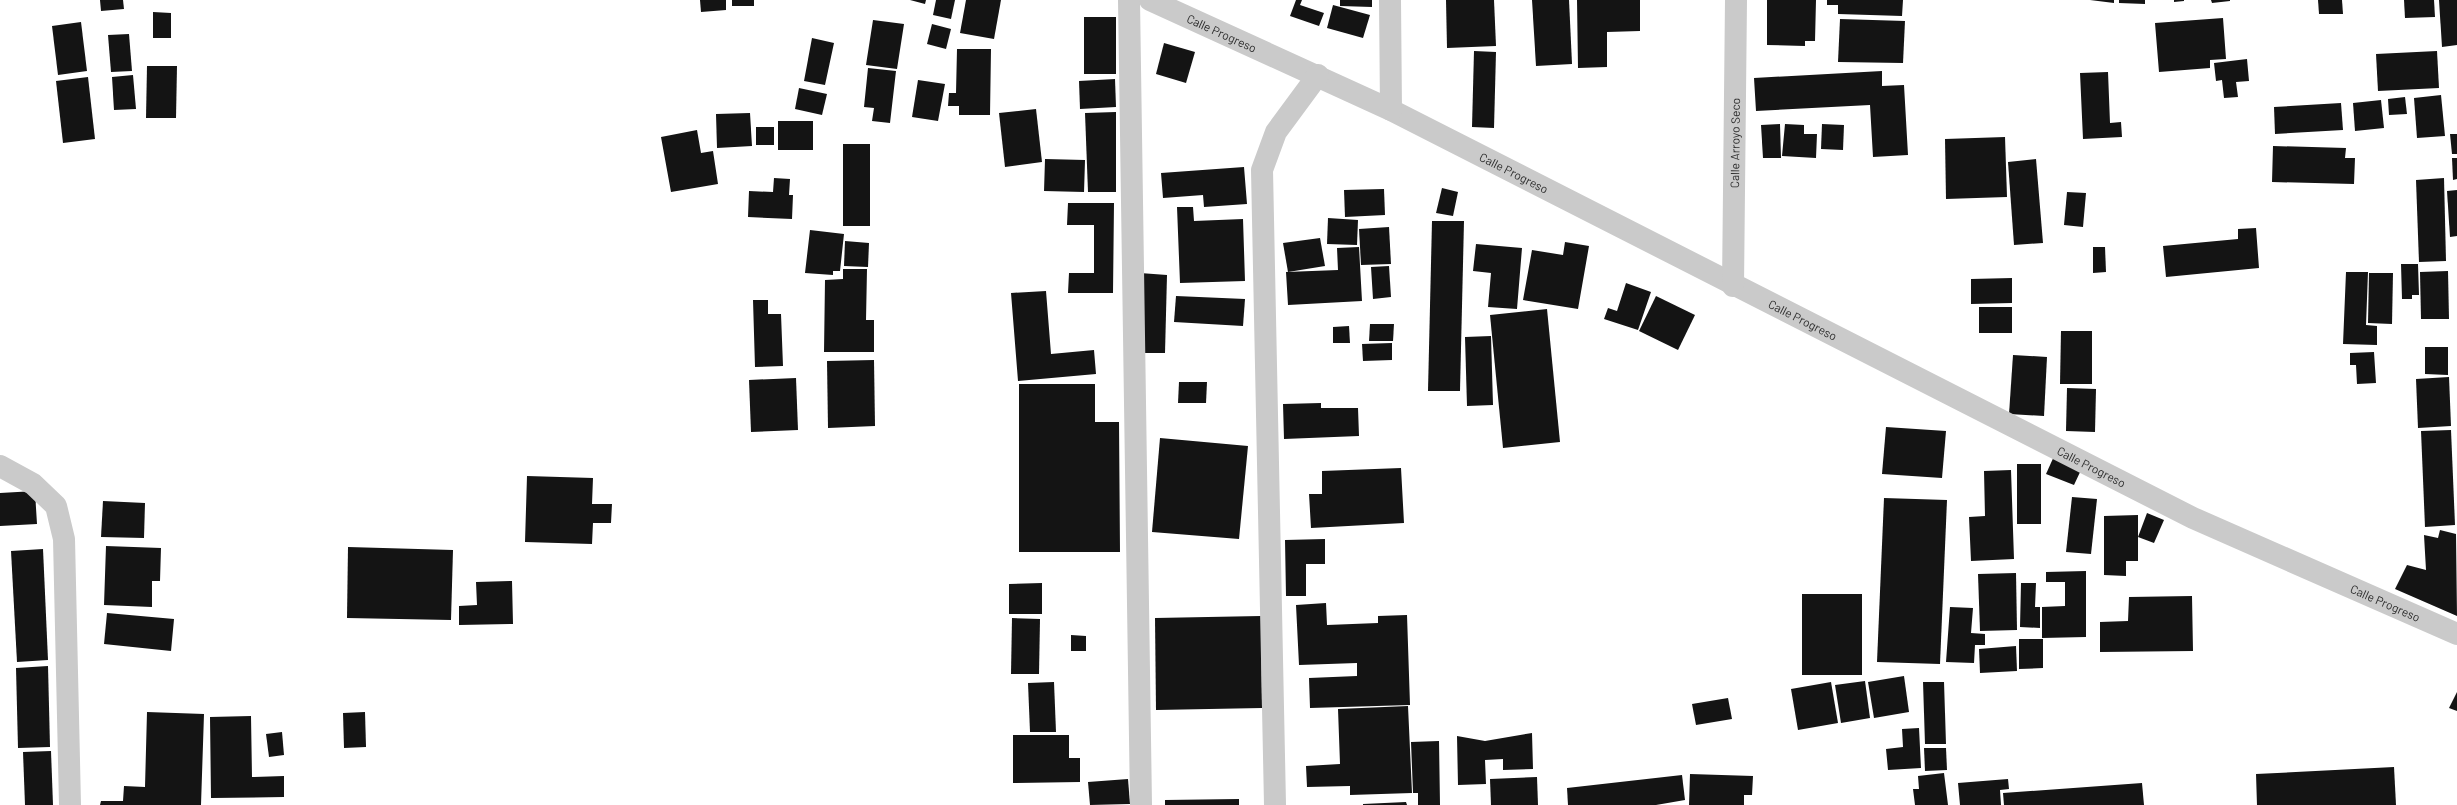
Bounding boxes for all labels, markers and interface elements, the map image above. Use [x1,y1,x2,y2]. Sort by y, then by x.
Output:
street label: Calle Progreso [1185,11,1259,55]
street label: Calle Arroyo Seco [1727,98,1742,188]
street label: Calle Progreso [1477,149,1551,196]
street label: Calle Progreso [1766,296,1839,343]
street label: Calle Progreso [2055,443,2128,490]
street label: Calle Progreso [2348,581,2423,624]

